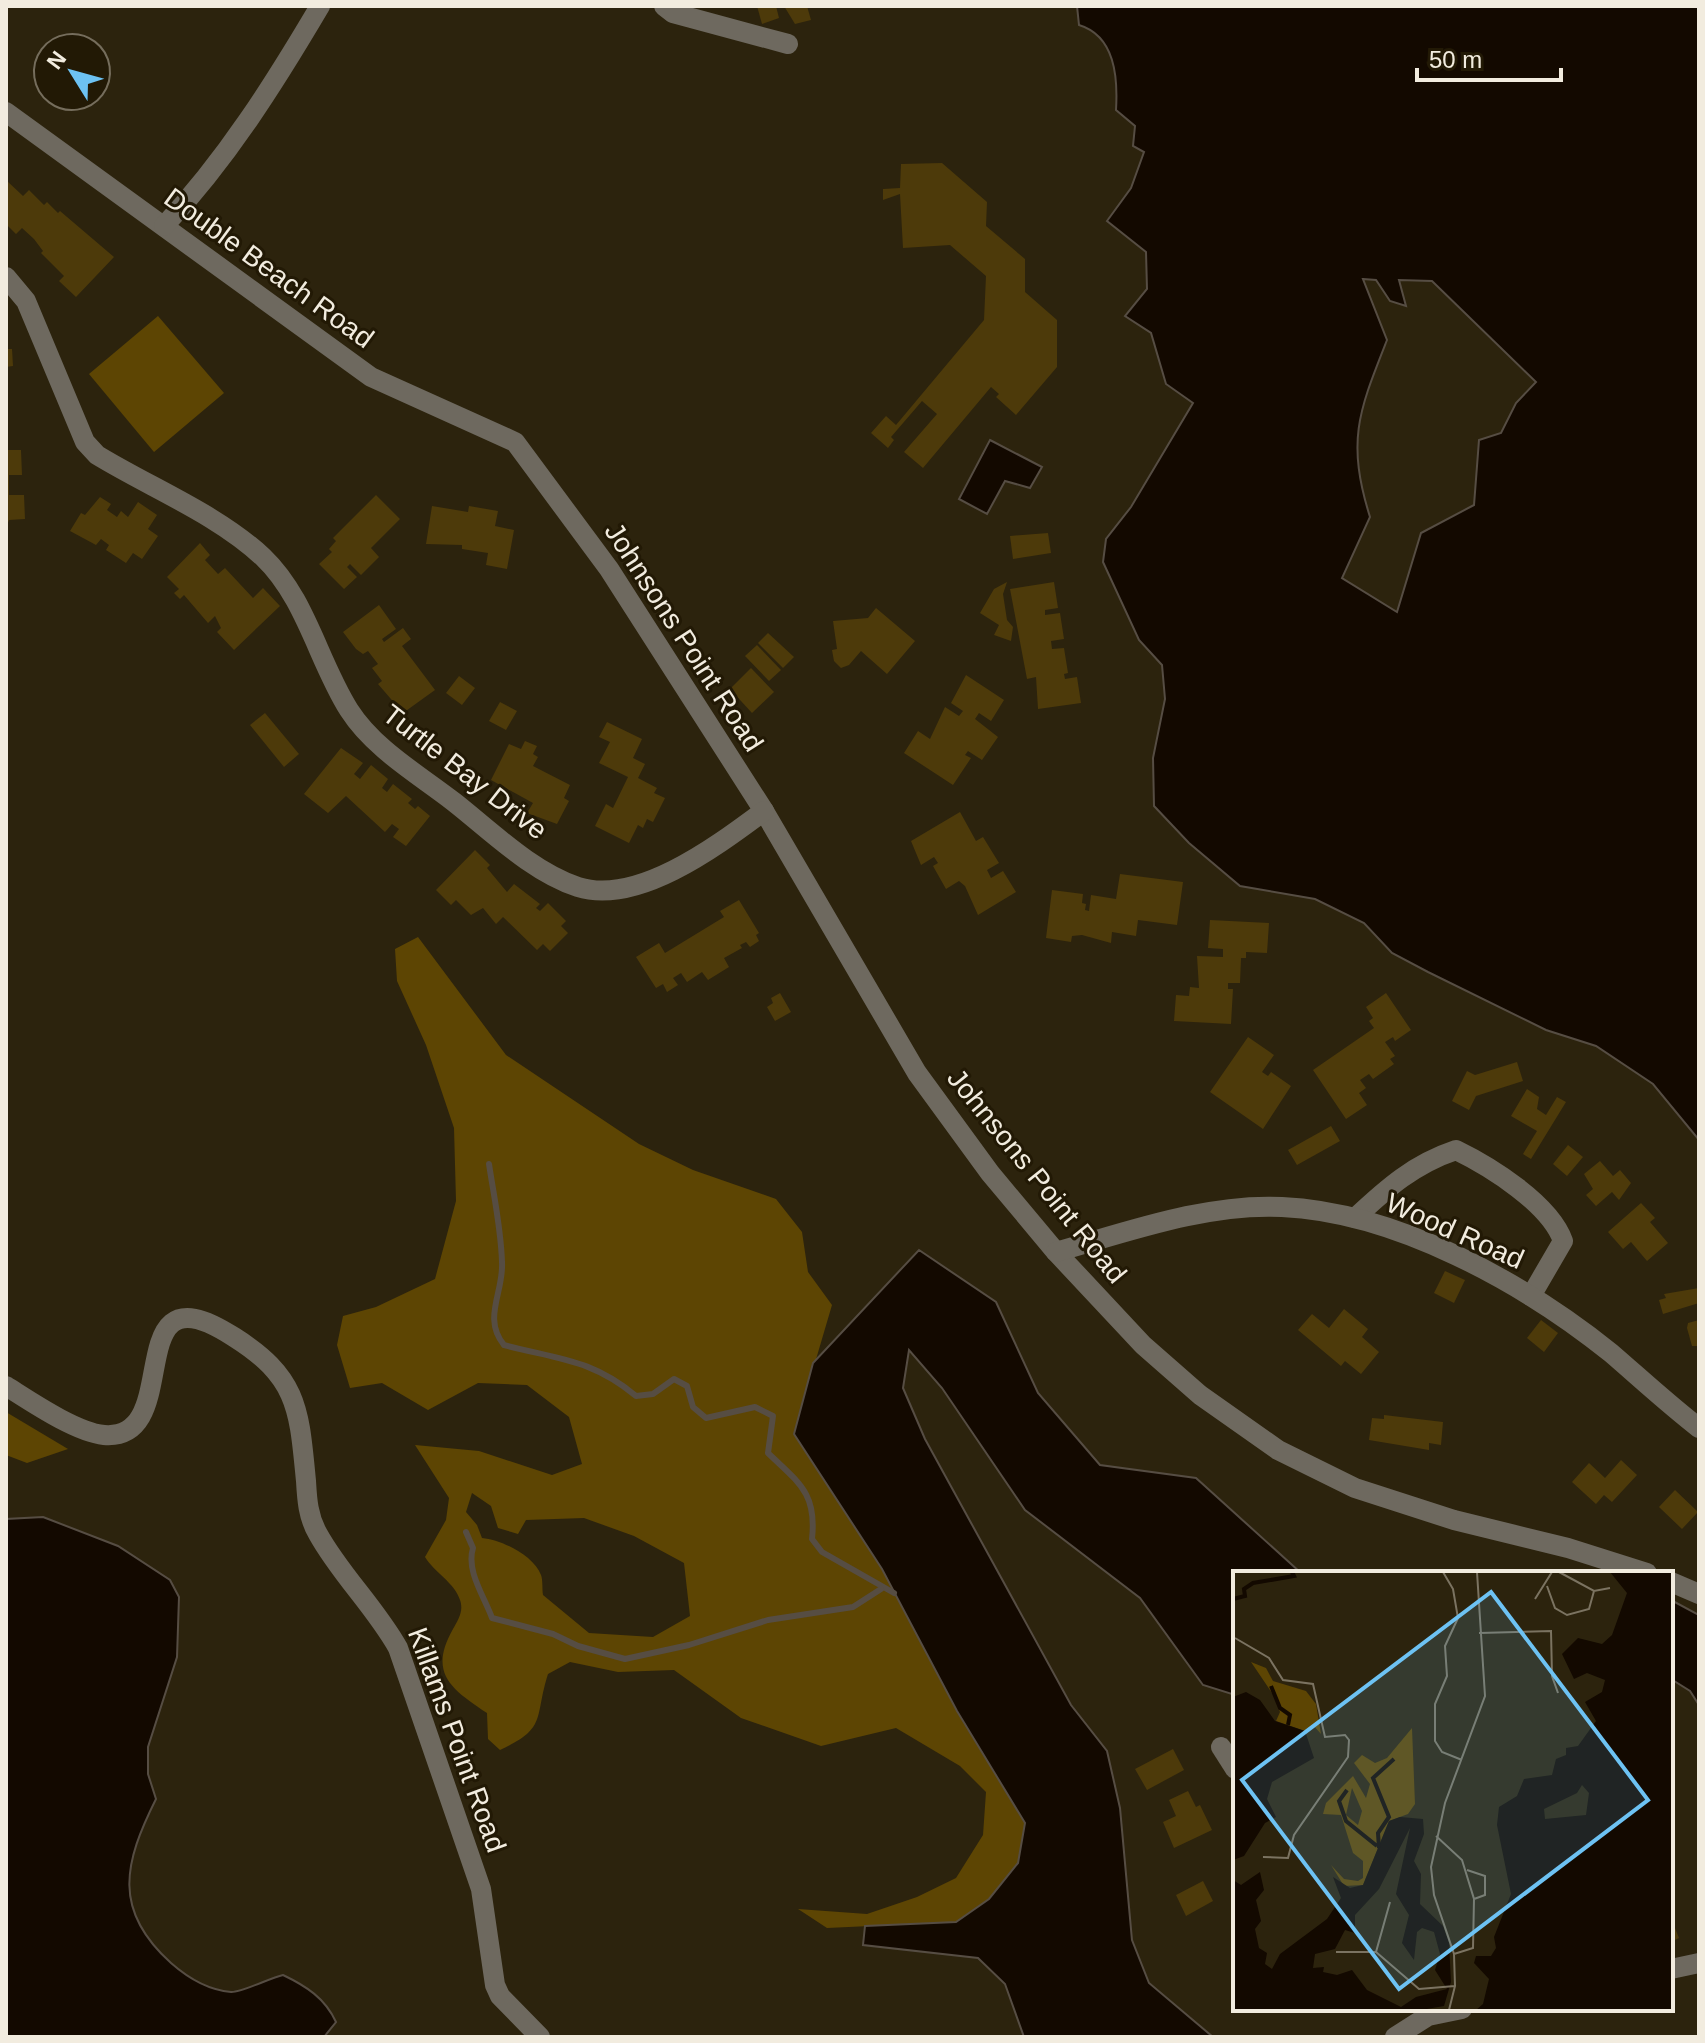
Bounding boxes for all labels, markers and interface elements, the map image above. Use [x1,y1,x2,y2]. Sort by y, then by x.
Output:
north arrow [32,32,112,112]
scale bar [1417,32,1561,82]
text: N [42,46,71,74]
text: 50 m [1429,46,1482,73]
street label: Double Beach Road [159,182,379,354]
street label: Johnsons Point Road [599,517,769,757]
street label: Turtle Bay Drive [377,698,553,846]
street label: Johnsons Point Road [941,1063,1133,1289]
street label: Wood Road [1381,1187,1529,1275]
inset map [1233,1571,1673,2011]
street label: Killams Point Road [402,1624,512,1856]

